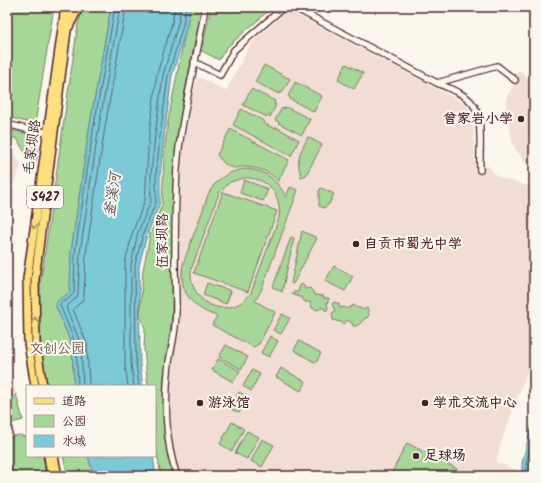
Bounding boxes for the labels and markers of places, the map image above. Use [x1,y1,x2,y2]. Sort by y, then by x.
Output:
place label: 曾家岩小学 [443,108,513,130]
marker: 曾家岩小学 [516,114,526,124]
place label: 自贡市蜀光中学 [364,233,462,255]
marker: 自贡市蜀光中学 [351,239,361,249]
place label: 游泳馆 [208,392,250,414]
place label: 学术交流中心 [433,392,517,414]
marker: 游泳馆 [195,398,205,408]
marker: 学术交流中心 [420,398,430,408]
place label: 足球场 [424,445,466,467]
marker: 足球场 [411,451,421,461]

